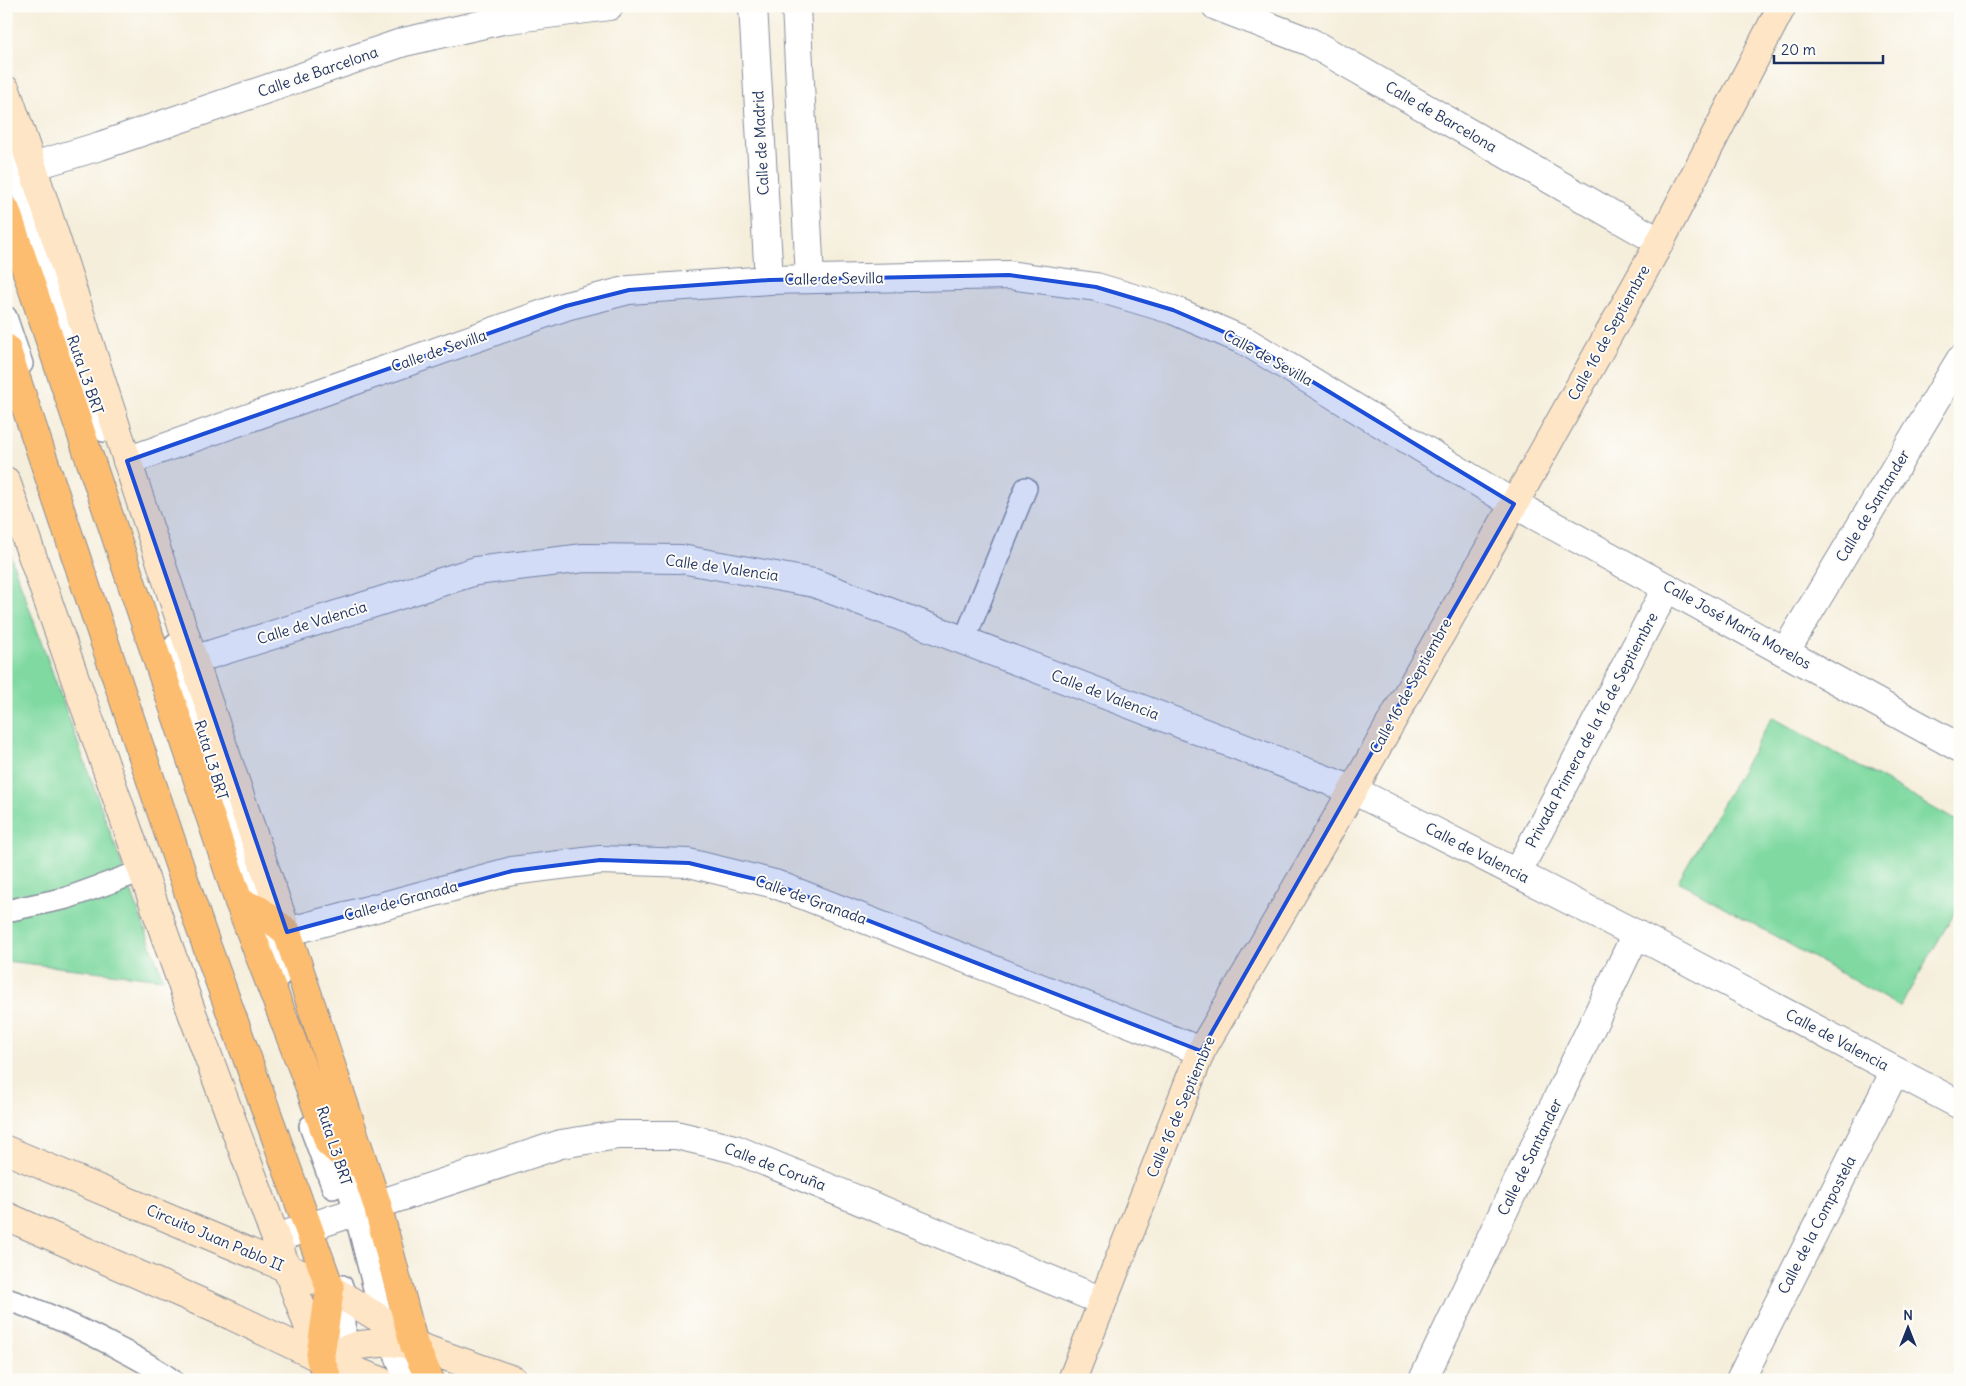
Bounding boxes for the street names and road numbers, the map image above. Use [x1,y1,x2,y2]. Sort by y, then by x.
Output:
street label: Calle de Barcelona [255,42,381,101]
street label: Calle de Barcelona [1382,77,1501,156]
street label: Calle de Madrid [748,90,773,196]
street label: Calle 16 de Septiembre [1563,262,1654,404]
street label: Calle de Sevilla [784,268,884,289]
street label: Calle de Sevilla [389,325,489,376]
street label: Calle de Sevilla [1220,325,1317,390]
street label: Ruta L3 BRT [63,333,108,417]
street label: Calle de Santander [1832,446,1914,565]
street label: Calle de Valencia [664,550,780,585]
street label: Calle José María Morelos [1660,576,1815,673]
street label: Calle de Valencia [255,597,370,648]
street label: Privada Primera de la 16 de Septiembre [1521,609,1662,851]
street label: Calle 16 de Septiembre [1365,615,1456,757]
street label: Calle de Valencia [1049,665,1162,724]
street label: Ruta L3 BRT [190,718,233,802]
street label: Calle de Valencia [1422,818,1533,887]
street label: Calle de Granada [753,871,870,929]
street label: Calle de Granada [342,876,460,925]
street label: Calle de Valencia [1782,1004,1892,1075]
street label: Calle 16 de Septiembre [1142,1033,1219,1180]
street label: Calle de Santander [1493,1095,1566,1218]
street label: Ruta L3 BRT [313,1104,356,1188]
street label: Calle de Coruña [722,1138,829,1195]
street label: Calle de la Compostela [1773,1152,1860,1297]
street label: Circuito Juan Pablo II [144,1200,287,1275]

